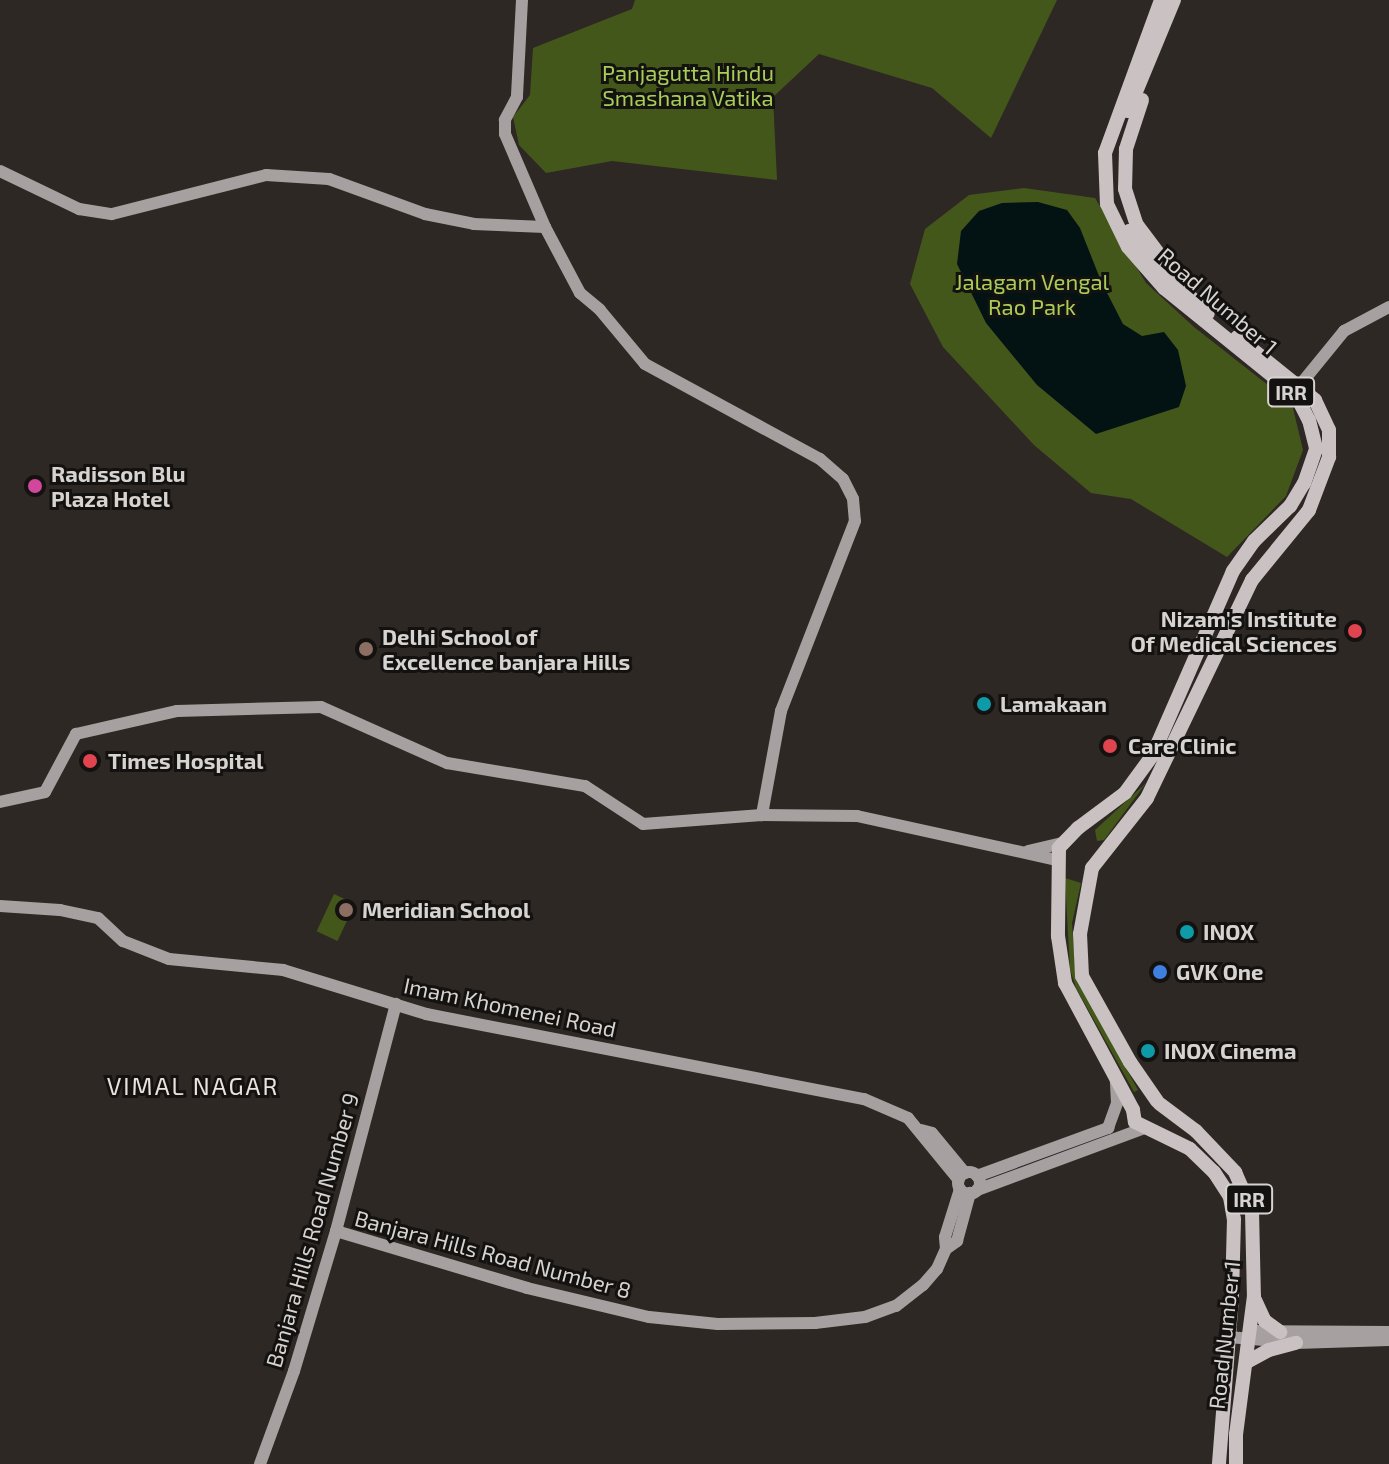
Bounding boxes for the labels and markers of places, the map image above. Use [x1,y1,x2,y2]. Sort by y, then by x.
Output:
place label: Radisson Blu Plaza Hotel [51,460,186,512]
marker: Radisson Blu Plaza Hotel [26,477,44,495]
place label: Nizam's Institute Of Medical Sciences [1130,605,1337,656]
marker: Nizam's Institute Of Medical Sciences [1344,620,1366,642]
place label: Delhi School of Excellence banjara Hills [382,623,630,674]
marker: Delhi School of Excellence banjara Hills [357,640,375,658]
place label: Lamakaan [1000,691,1107,717]
marker: Lamakaan [975,695,993,713]
place label: Care Clinic [1128,733,1237,759]
marker: Care Clinic [1099,735,1121,757]
place label: Times Hospital [108,748,263,774]
marker: Times Hospital [79,750,101,772]
place label: Meridian School [362,897,530,923]
marker: Meridian School [337,901,355,919]
place label: INOX [1203,919,1254,945]
marker: INOX [1178,923,1196,941]
place label: GVK One [1176,959,1264,985]
marker: GVK One [1151,963,1169,981]
place label: INOX Cinema [1164,1038,1296,1064]
marker: INOX Cinema [1139,1042,1157,1060]

